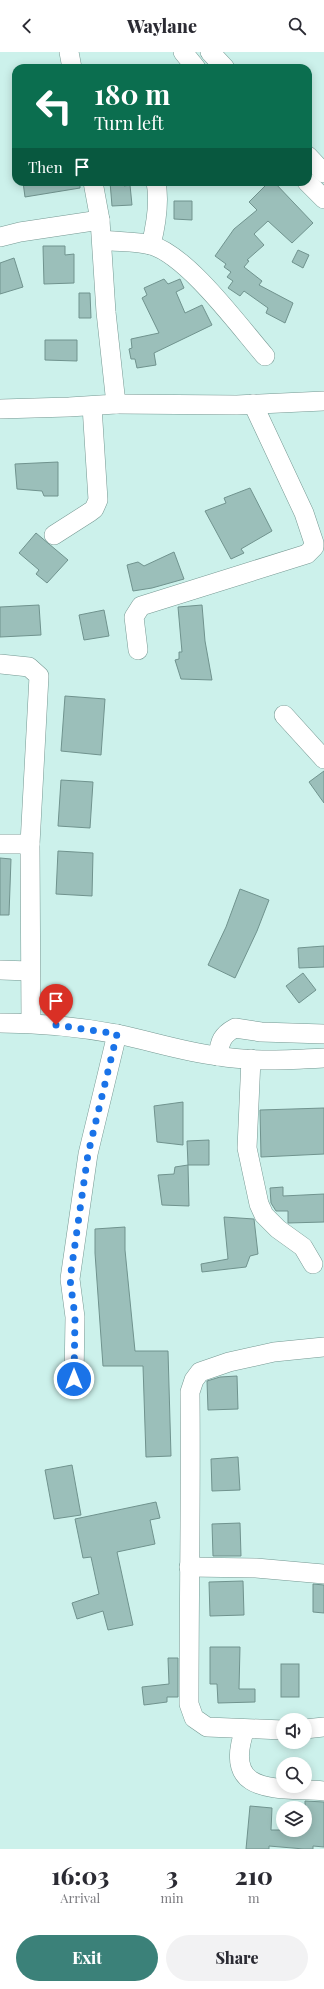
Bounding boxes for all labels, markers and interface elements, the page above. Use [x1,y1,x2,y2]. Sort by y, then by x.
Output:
text: Waylane [127,14,197,38]
icon: back [16,15,38,37]
icon: search [286,15,308,37]
text: 180 m [94,75,170,112]
icon: left [28,80,80,132]
text: Turn left [94,111,164,135]
icon: arrive [71,156,93,178]
text: Then [28,157,63,177]
pin [39,984,73,1025]
icon: arrive [45,990,67,1012]
position arrow [53,1358,95,1400]
map controls [276,1713,312,1837]
button: sound [276,1713,312,1749]
button: search [276,1757,312,1793]
button: layers [276,1801,312,1837]
text: 16:03 [51,1859,109,1891]
text: 3 [166,1859,178,1891]
text: 210 [235,1859,273,1891]
text: Arrival [60,1889,100,1906]
text: min [160,1889,184,1906]
text: m [248,1889,260,1906]
button: Exit [16,1935,158,1981]
button: Share [166,1935,308,1981]

